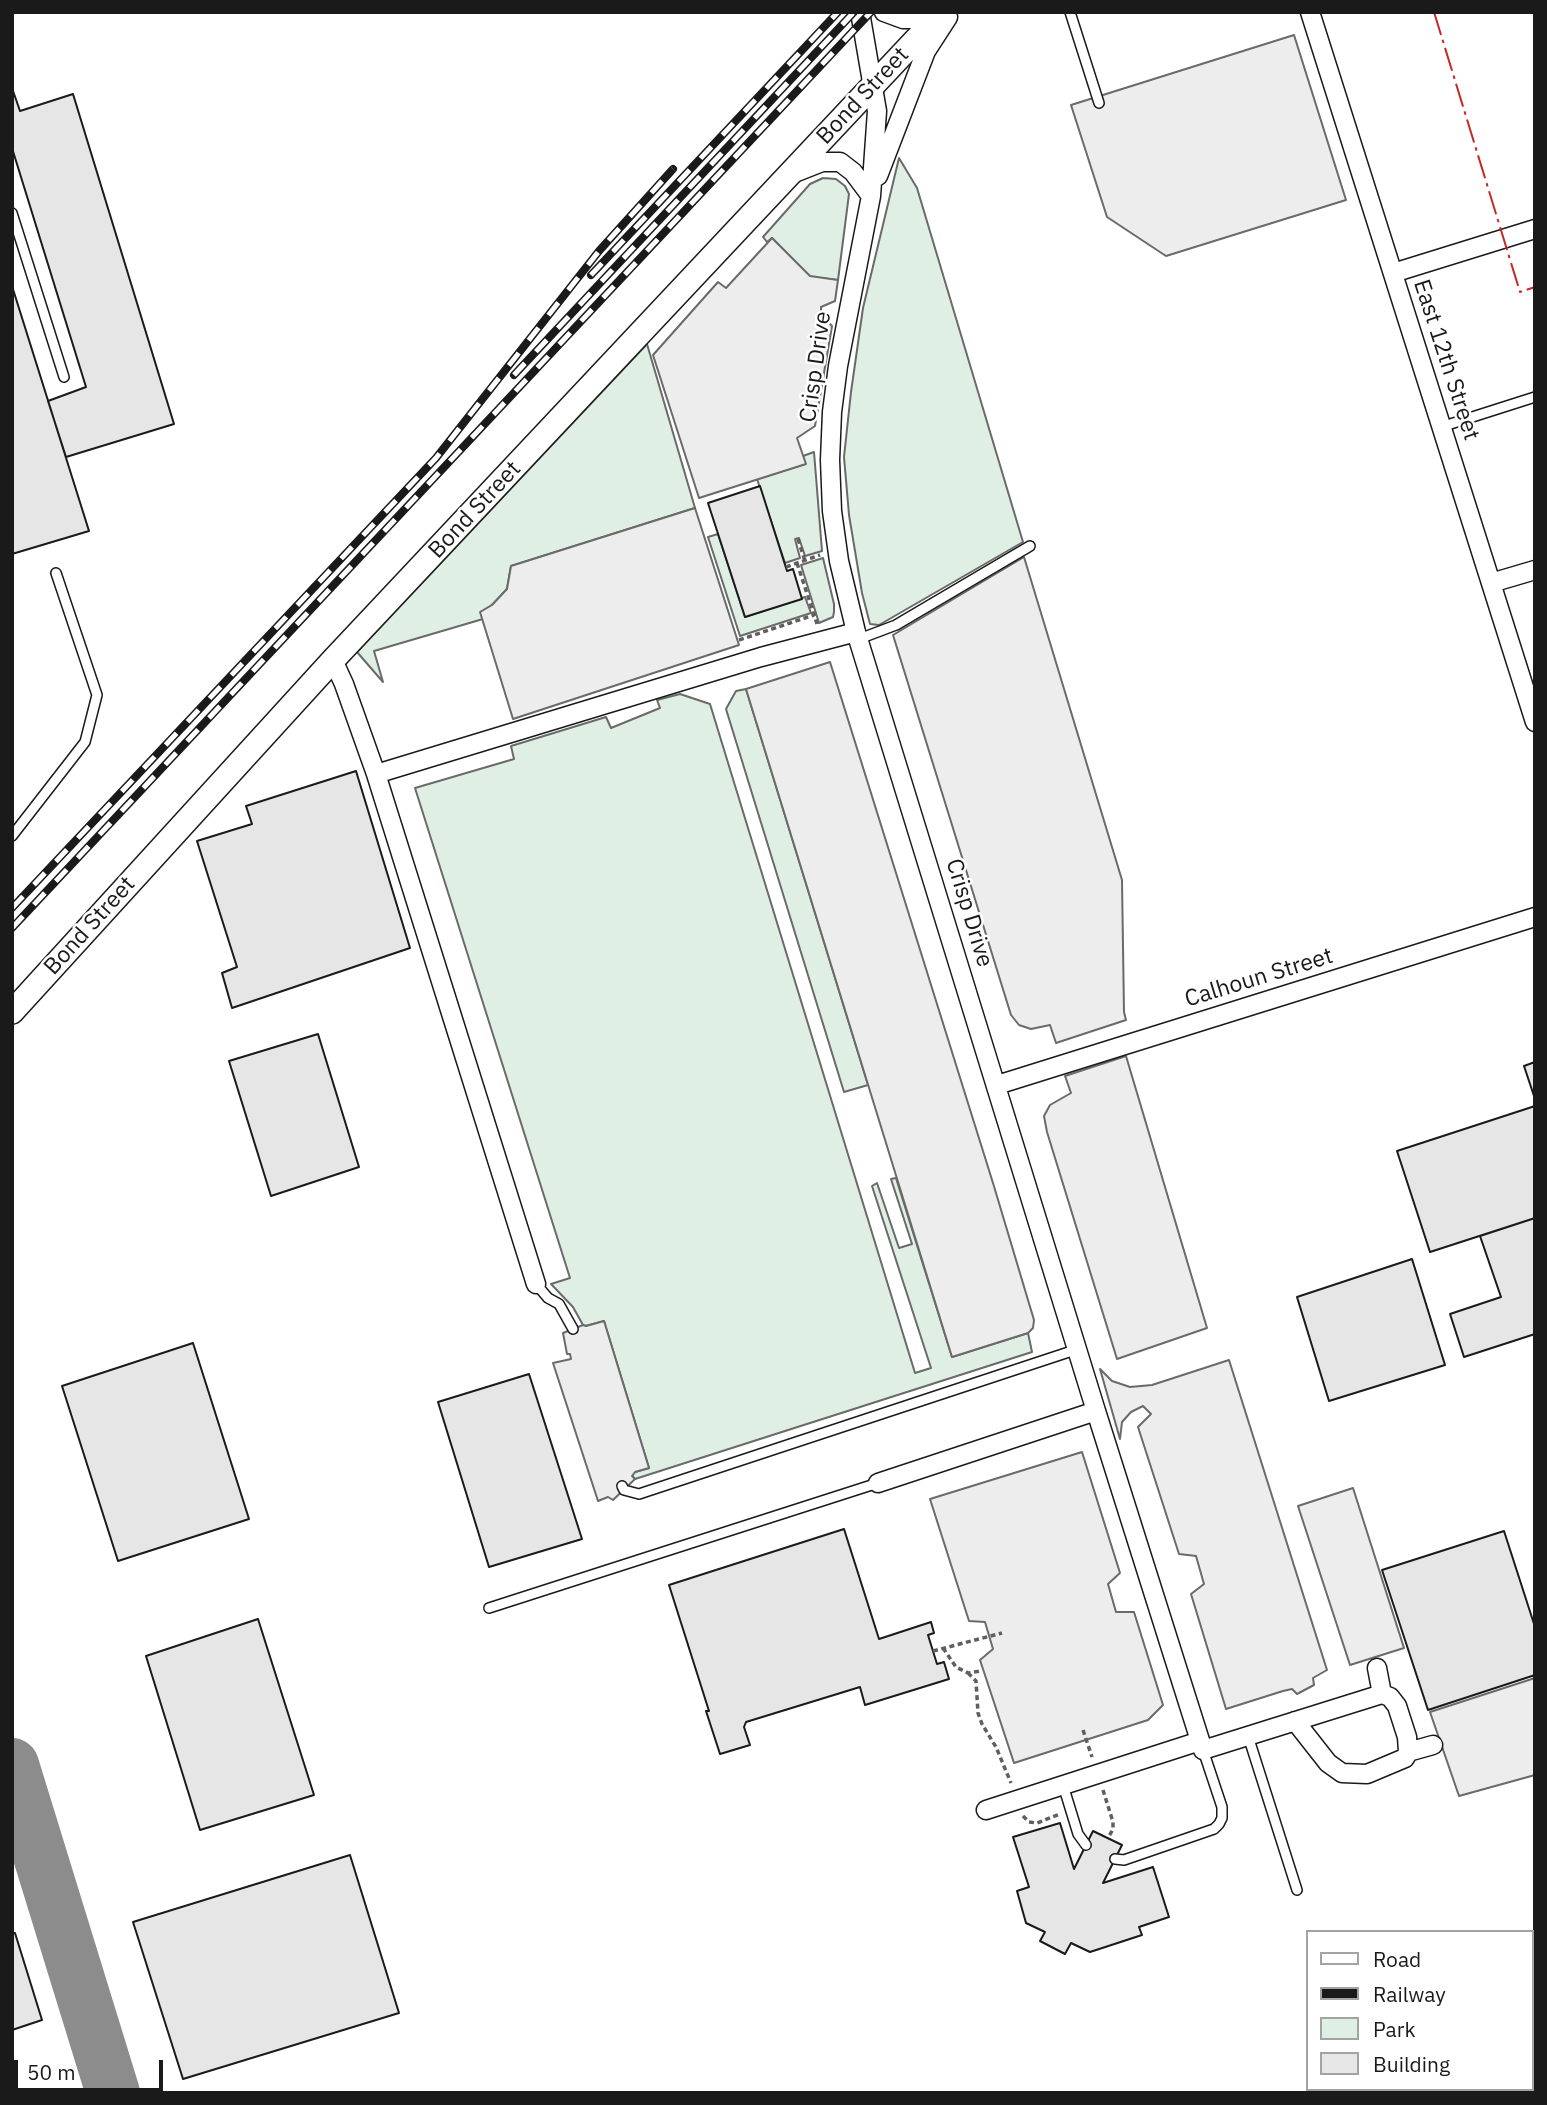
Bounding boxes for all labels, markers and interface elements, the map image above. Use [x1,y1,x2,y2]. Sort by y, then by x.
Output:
street label: Bond Street [811,42,915,150]
street label: East 12th Street [1407,276,1485,444]
street label: Crisp Drive [795,310,837,424]
street label: Bond Street [423,456,527,564]
street label: Crisp Drive [939,855,999,971]
street label: Bond Street [39,871,141,981]
street label: Calhoun Street [1182,942,1336,1014]
legend [1306,1930,1533,2091]
text: Road [1373,1945,1421,1973]
text: Railway [1373,1980,1446,2008]
text: Park [1373,2015,1416,2043]
scale bar [18,2046,166,2090]
text: Building [1373,2050,1450,2078]
text: 50 m [27,2058,76,2086]

